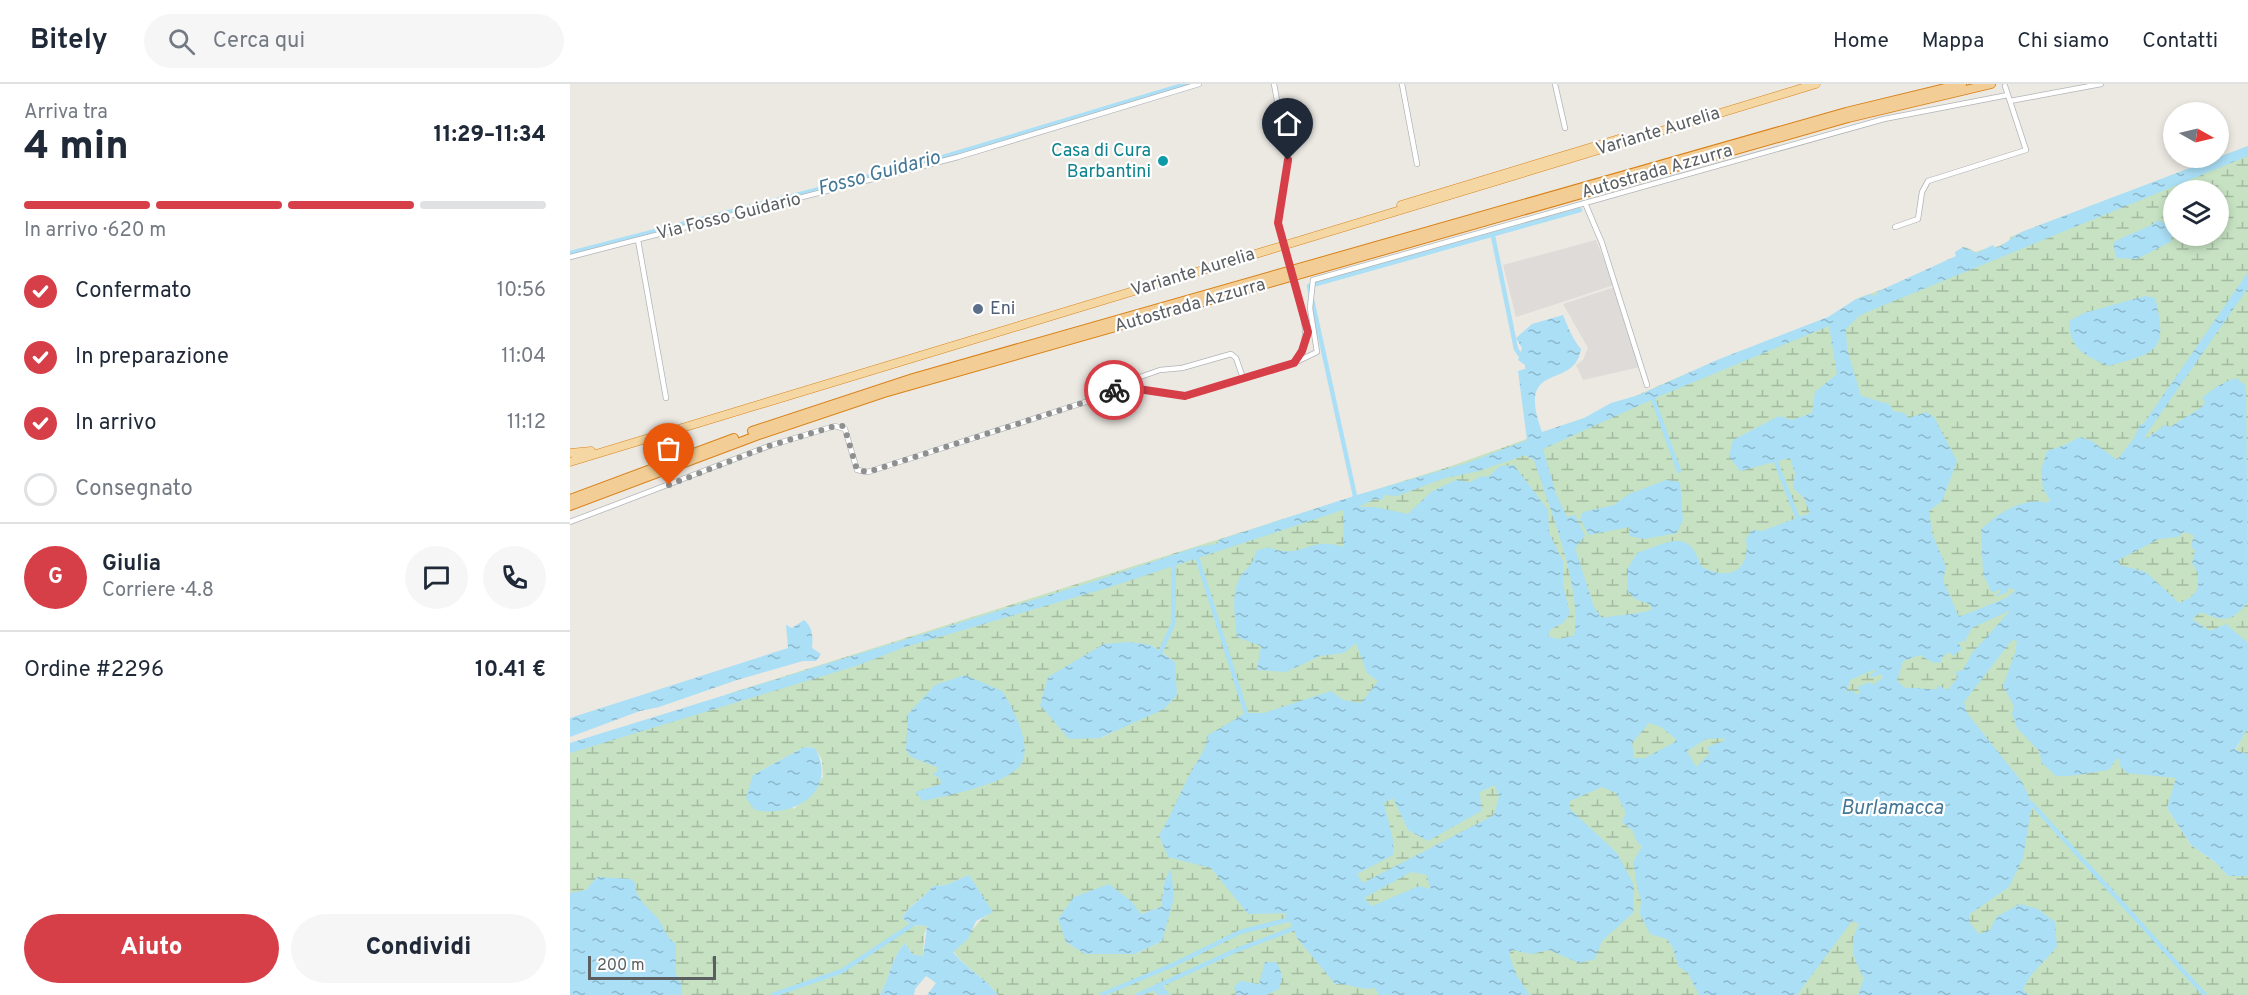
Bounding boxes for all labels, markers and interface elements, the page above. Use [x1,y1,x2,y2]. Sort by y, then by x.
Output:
search box [144,14,564,68]
text: Bitely [30,23,108,59]
icon: search [165,25,198,58]
text: Cerca qui [213,28,305,55]
text: Home [1833,28,1889,55]
text: Mappa [1922,28,1984,55]
text: Chi siamo [2017,28,2109,55]
text: Contatti [2142,28,2218,55]
pin [1262,98,1313,160]
text: Arriva tra [24,100,108,126]
street label: Variante Aurelia [1593,102,1723,162]
north arrow [2163,102,2229,168]
map controls [2163,102,2229,246]
icon: home [1271,107,1304,140]
text: 11:29–11:34 [434,122,546,149]
text: 4 min [24,124,129,173]
street label: Autostrada Azzurra [1579,139,1735,205]
place label: Casa di Cura Barbantini [1051,140,1151,184]
water label: Fosso Guidario [815,145,944,203]
marker: Casa di Cura Barbantini [1156,154,1170,168]
button: layers [2163,180,2229,246]
street label: Via Fosso Guidario [654,188,804,246]
text: In arrivo · 620 m [24,218,166,244]
street label: Variante Aurelia [1128,243,1258,303]
street label: Autostrada Azzurra [1112,273,1268,339]
icon: check [24,275,57,308]
text: Confermato [75,278,192,305]
text: 10:56 [497,278,546,304]
place label: Eni [990,298,1015,321]
marker: Eni [971,302,985,316]
icon: check [24,341,57,374]
text: In preparazione [75,344,229,371]
text: 11:04 [501,344,546,370]
courier [1084,360,1144,420]
icon: bike [1098,374,1131,407]
icon: check [24,407,57,440]
text: In arrivo [75,410,157,437]
text: 11:12 [507,410,546,436]
pin [643,423,694,485]
icon: bag [652,432,685,465]
text: Consegnato [75,476,193,503]
button: chat [405,546,468,609]
button: phone [483,546,546,609]
text: Giulia [102,551,161,578]
text: G [48,564,63,591]
text: Corriere · 4.8 [102,578,214,604]
text: Ordine #2296 [24,657,164,684]
text: 10.41 € [475,657,546,684]
water label: Burlamacca [1841,796,1944,822]
button: Aiuto [24,914,279,983]
button: Condividi [291,914,546,983]
scale bar [588,953,716,980]
text: 200 m [597,956,645,976]

